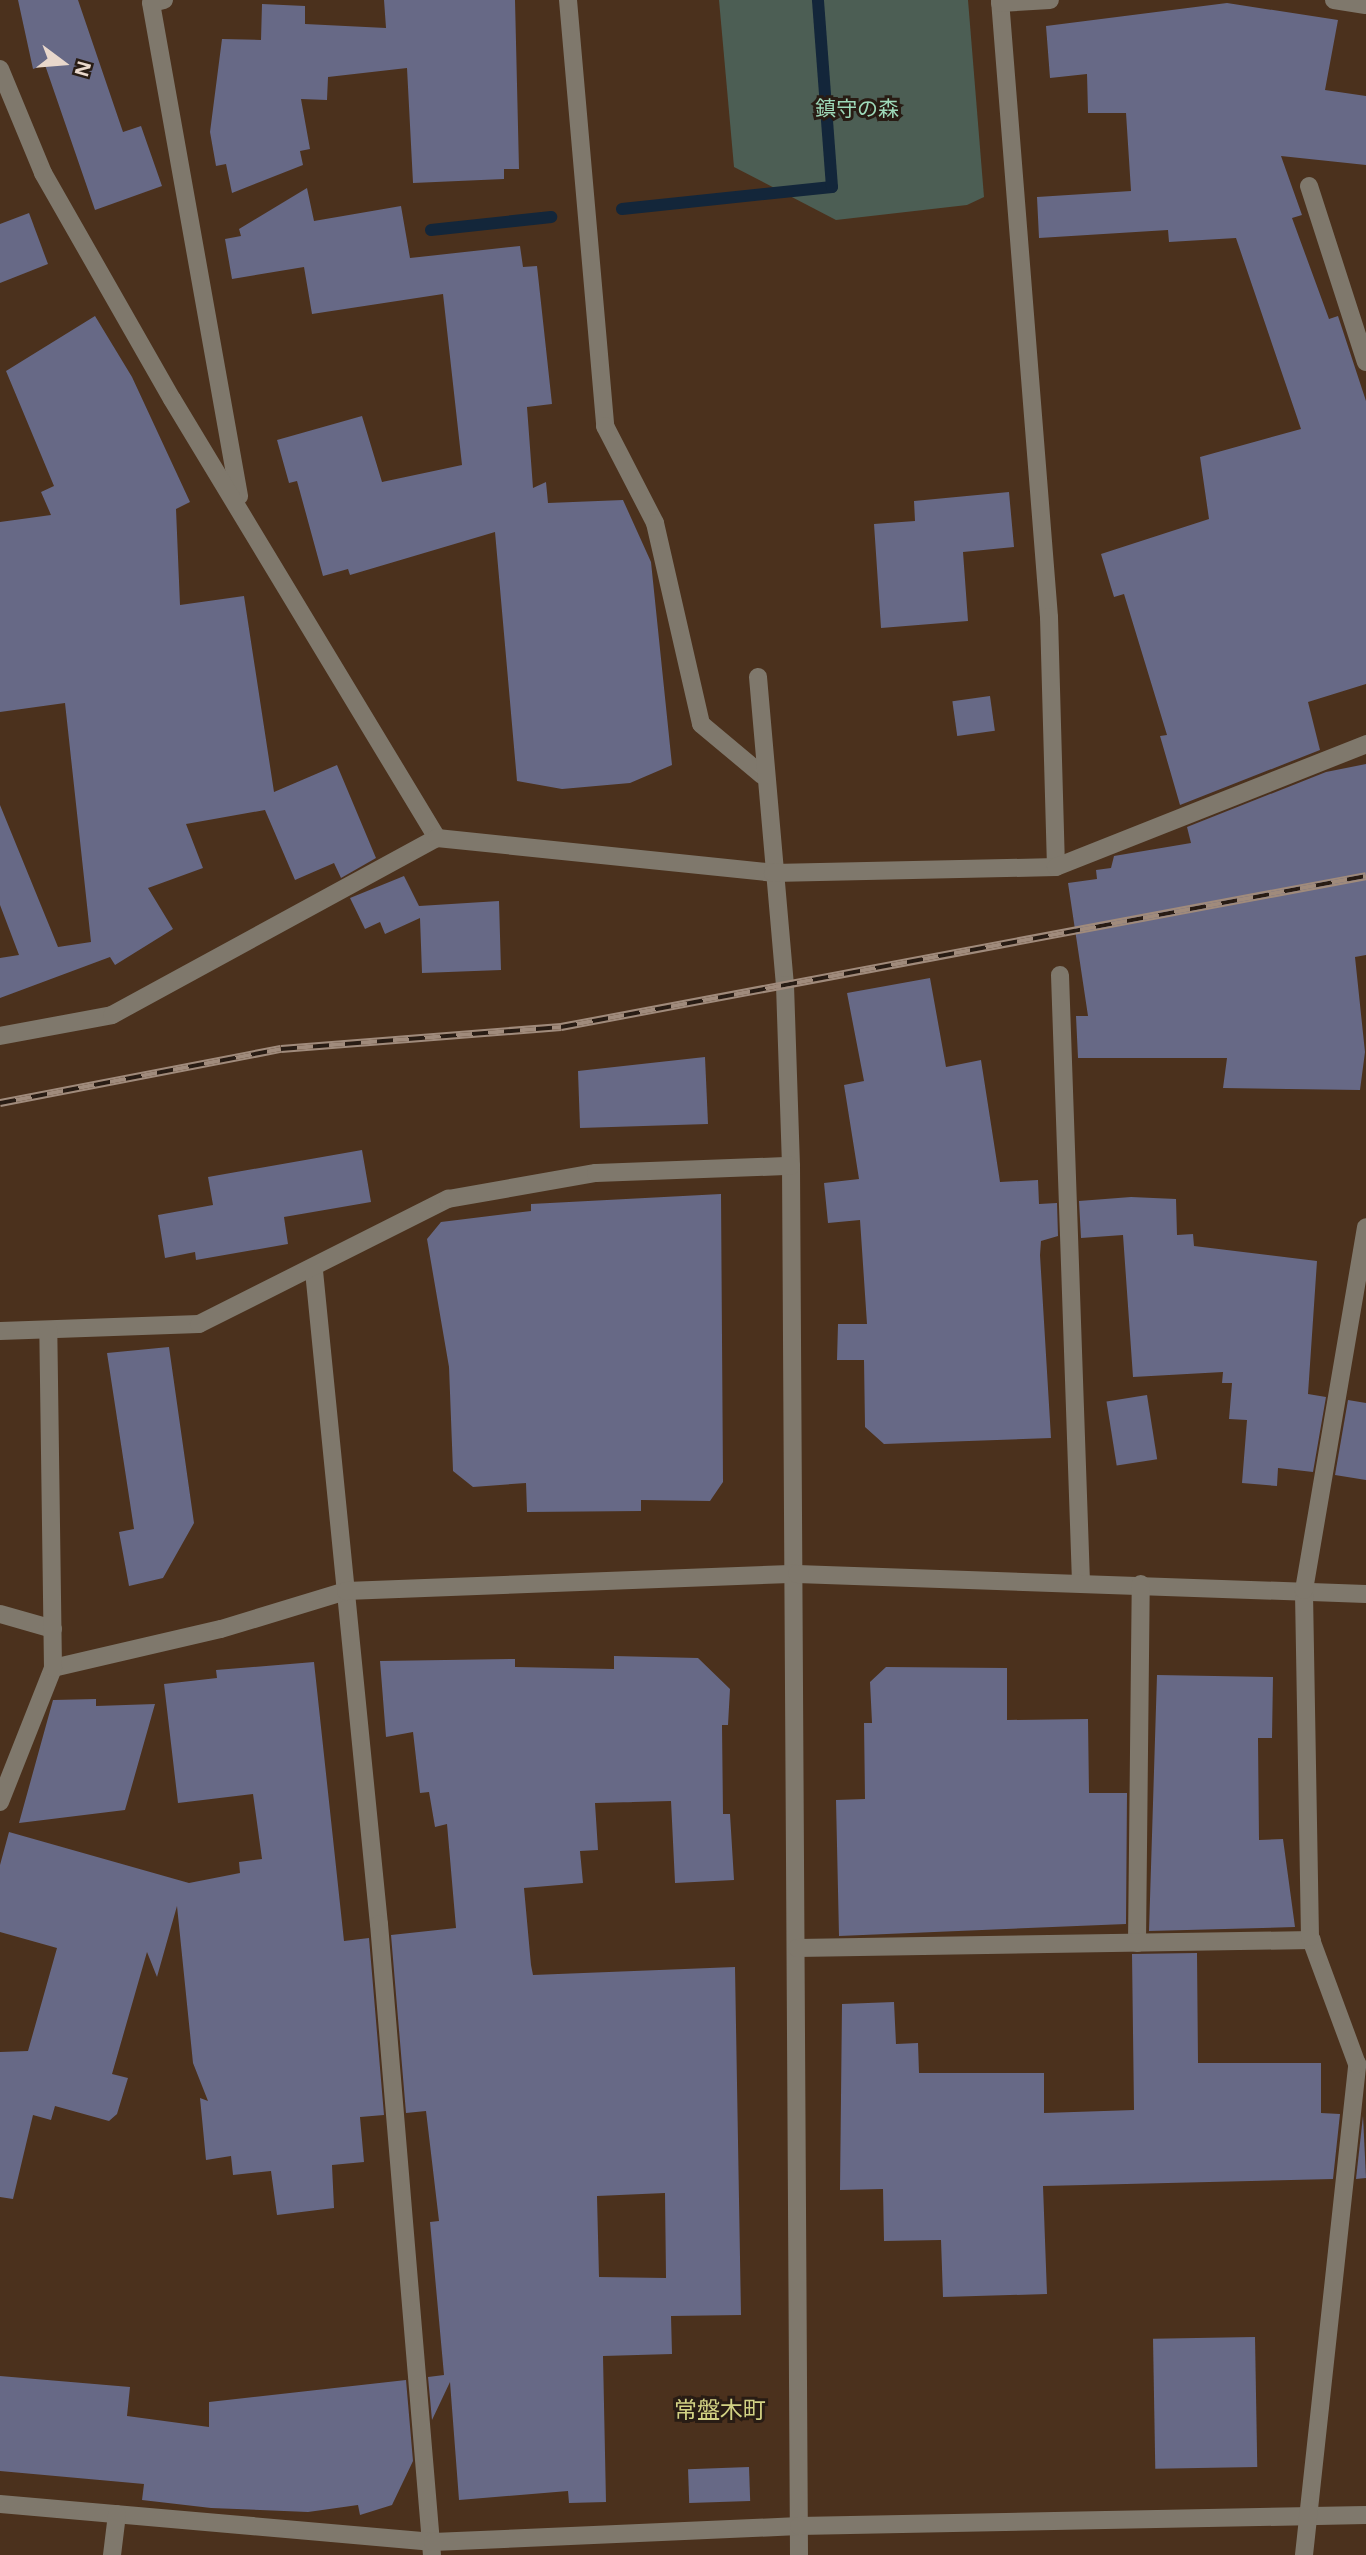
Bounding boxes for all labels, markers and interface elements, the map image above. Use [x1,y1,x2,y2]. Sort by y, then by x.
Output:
north arrow [28,28,98,98]
text: N [69,58,98,80]
park label: 鎮守の森 [815,95,899,121]
district label: 常盤木町 [674,2395,766,2423]

